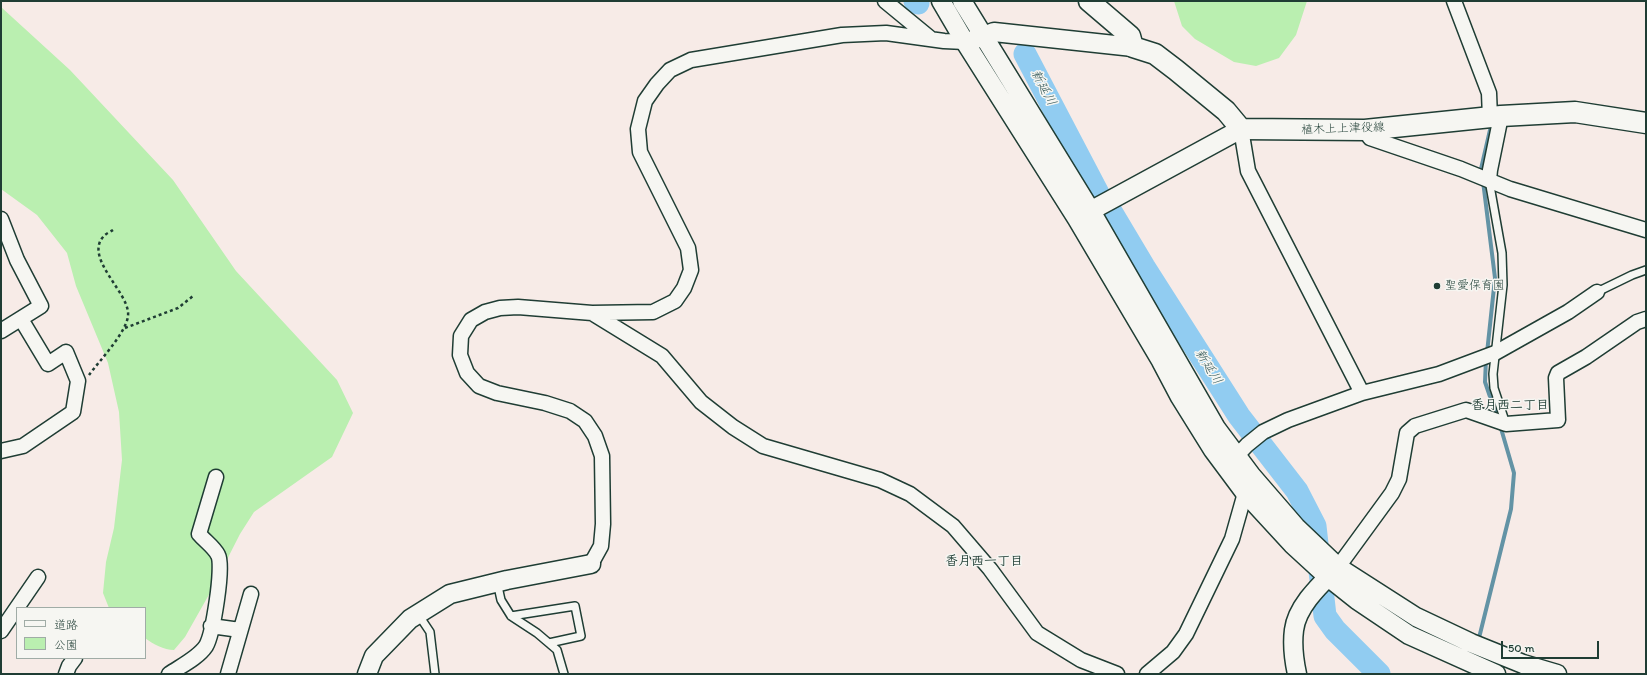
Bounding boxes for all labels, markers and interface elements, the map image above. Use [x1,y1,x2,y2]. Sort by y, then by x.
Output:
water label: 新延川 [1027,67,1059,109]
street label: 植木上上津役線 [1301,120,1385,138]
place label: 聖愛保育園 [1445,279,1505,293]
marker: 聖愛保育園 [1432,281,1442,291]
water label: 新延川 [1191,346,1225,388]
district label: 香月西二丁目 [1471,398,1549,414]
district label: 香月西一丁目 [945,554,1023,570]
legend [16,607,146,659]
text: 道路 [54,618,78,632]
scale bar [1503,633,1601,659]
text: 公園 [54,638,78,652]
text: 50 m [1508,641,1534,655]

